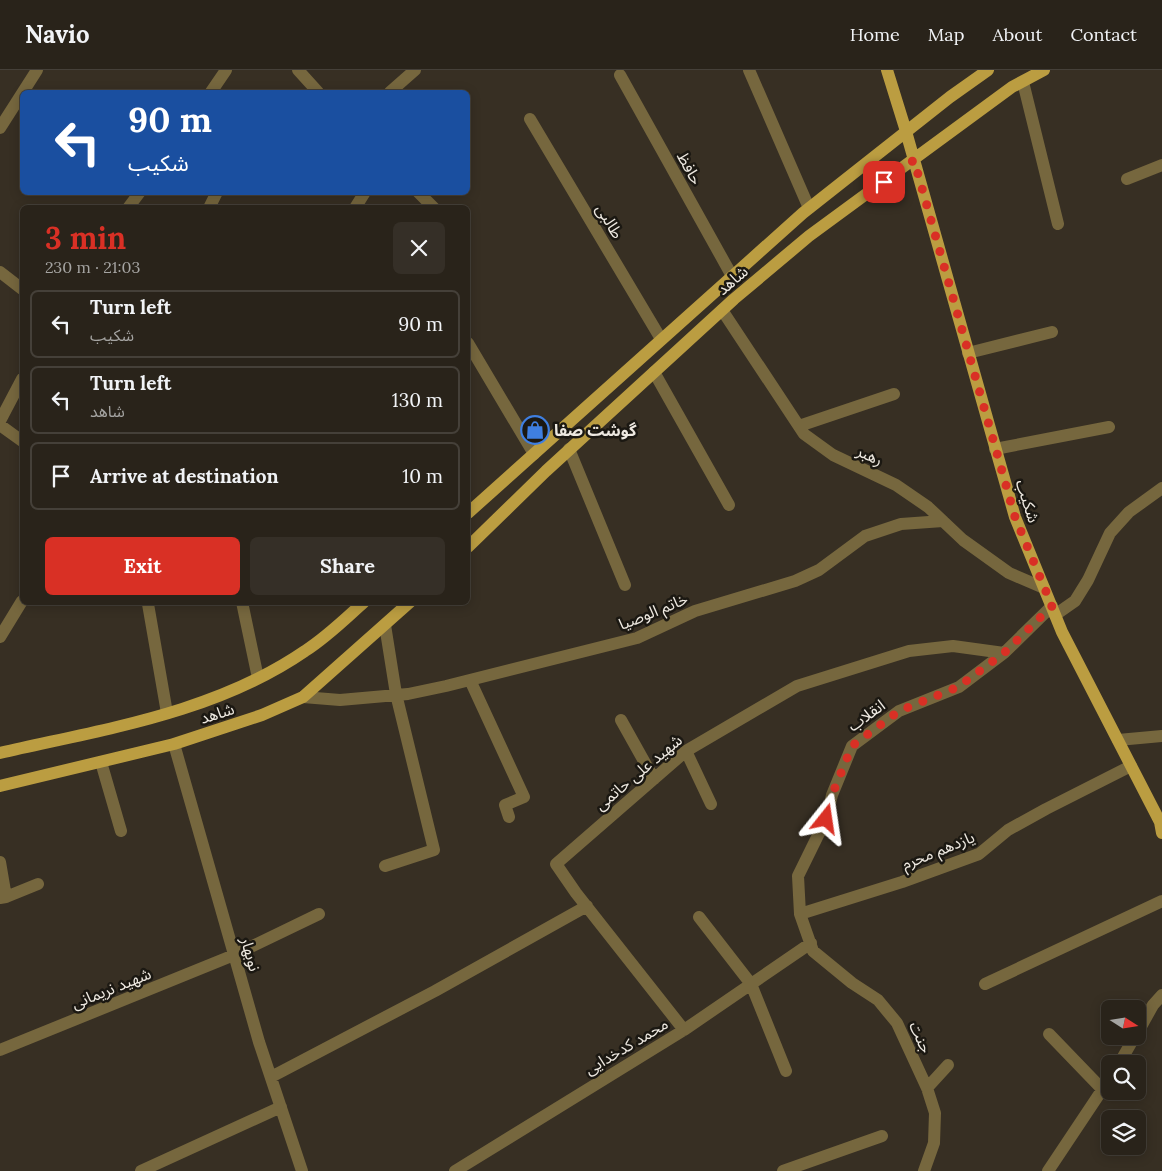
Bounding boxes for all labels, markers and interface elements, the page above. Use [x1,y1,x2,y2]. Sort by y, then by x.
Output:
text: Navio [25,19,90,50]
text: Home [850,23,900,46]
text: Map [928,23,964,46]
text: About [992,23,1042,46]
text: Contact [1070,23,1137,46]
text: 90 m [128,97,212,142]
icon: left [45,110,110,175]
street label: حافظ [673,148,707,188]
text: شکیب [128,149,189,177]
pin [863,161,905,203]
icon: arrive [870,168,898,196]
street label: طالبی [592,200,628,242]
text: 3 min [45,219,126,257]
button: close [393,222,445,274]
text: 230 m · 21:03 [45,257,140,277]
street label: شاهد [712,261,752,299]
text: Turn left [90,295,171,319]
icon: left [47,310,75,338]
text: 90 m [398,312,443,336]
text: شکیب [90,325,134,345]
text: Turn left [90,371,171,395]
icon: left [47,386,75,414]
text: 130 m [392,388,443,412]
text: شاهد [90,401,125,421]
shop icon: گوشت صفا [520,415,550,445]
place label: گوشت صفا [554,420,637,440]
street label: رهبر [853,440,886,470]
icon: arrive [47,462,75,490]
text: Arrive at destination [90,464,279,488]
text: 10 m [402,464,443,488]
street label: شکیب [1012,477,1044,525]
button: Exit [45,537,240,595]
button: Share [250,537,445,595]
street label: خاتم الوصیا [616,588,692,637]
street label: انقلاب [843,695,889,735]
street label: شاهد [197,698,237,728]
street label: شهید علی حاتمی [590,730,686,814]
position arrow [799,792,851,844]
street label: یازدهم محرم [899,826,979,876]
street label: نوبهار [236,934,265,973]
street label: شهید نریمانی [68,963,154,1013]
north arrow [1101,1000,1146,1045]
map controls [1101,1000,1146,1155]
street label: محمد کدخدایی [581,1013,671,1079]
street label: جنت [905,1018,937,1056]
button: search [1101,1055,1146,1100]
button: layers [1101,1110,1146,1155]

